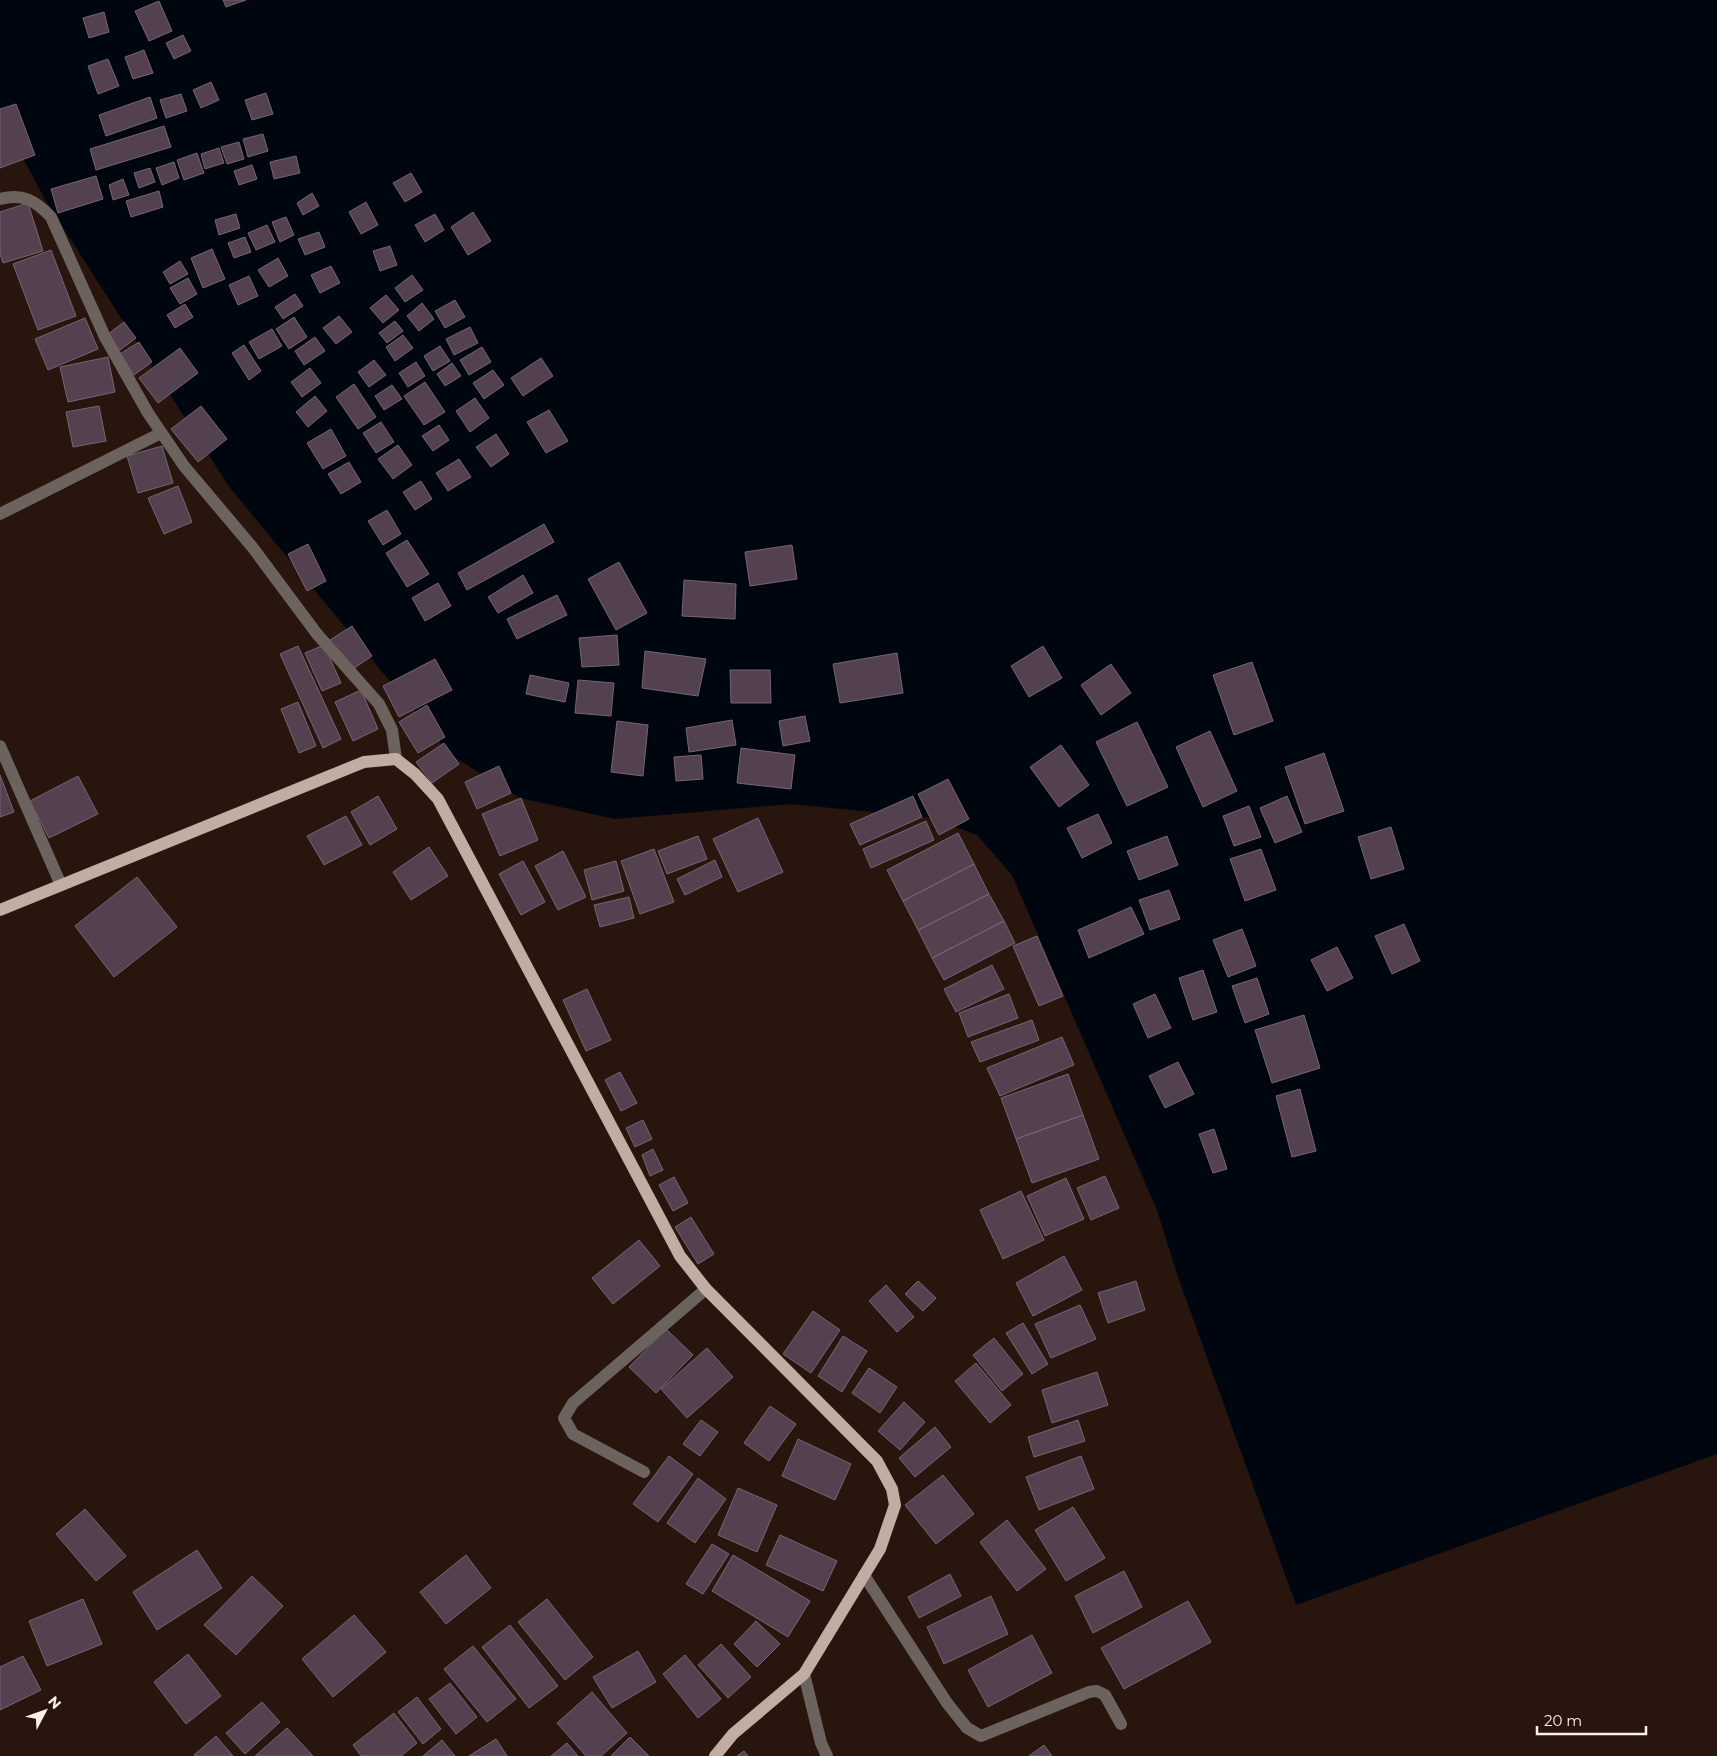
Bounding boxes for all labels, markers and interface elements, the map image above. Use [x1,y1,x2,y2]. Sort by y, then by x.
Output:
north arrow [20,1686,70,1736]
text: N [44,1692,65,1713]
scale bar [1537,1704,1646,1736]
text: 20 m [1544,1711,1582,1730]

